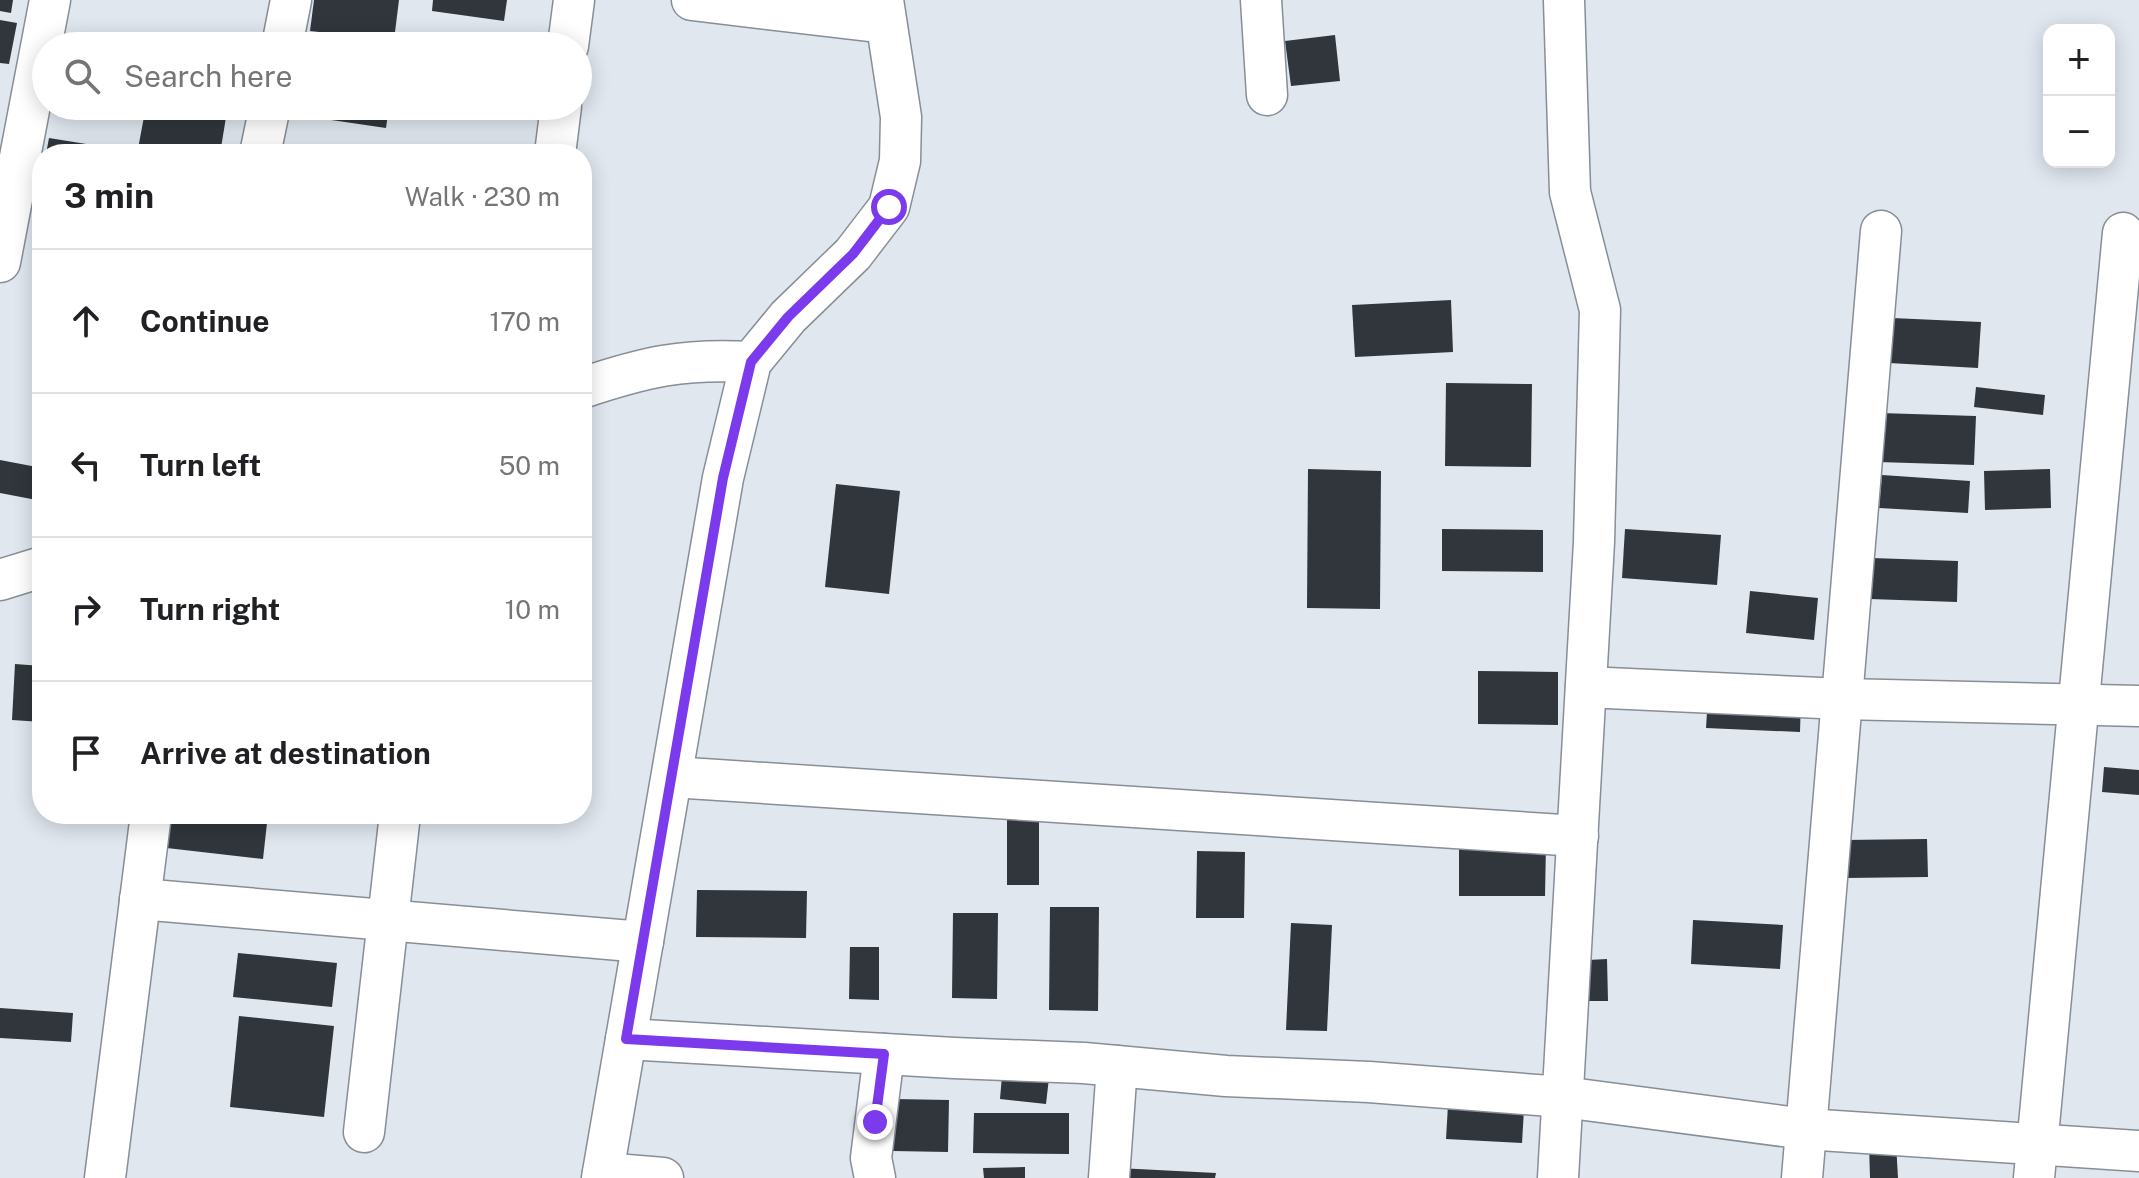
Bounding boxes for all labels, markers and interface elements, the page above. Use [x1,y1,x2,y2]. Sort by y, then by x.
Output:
map controls [2043,24,2115,168]
button: + [2043,24,2115,96]
search box [32,32,592,120]
icon: search [60,54,104,98]
text: Search here [124,58,292,94]
button: − [2043,96,2115,168]
text: 3 min [64,176,154,216]
text: Walk · 230 m [405,181,560,212]
route start [871,189,907,225]
icon: ahead [64,299,108,343]
text: Continue [140,303,270,339]
text: 170 m [490,306,560,337]
icon: left [64,443,108,487]
text: Turn left [140,447,261,483]
text: 50 m [499,450,560,481]
icon: right [64,587,108,631]
text: Turn right [140,591,280,627]
text: 10 m [505,594,560,625]
icon: arrive [64,731,108,775]
text: Arrive at destination [140,735,431,771]
route end [857,1104,893,1140]

